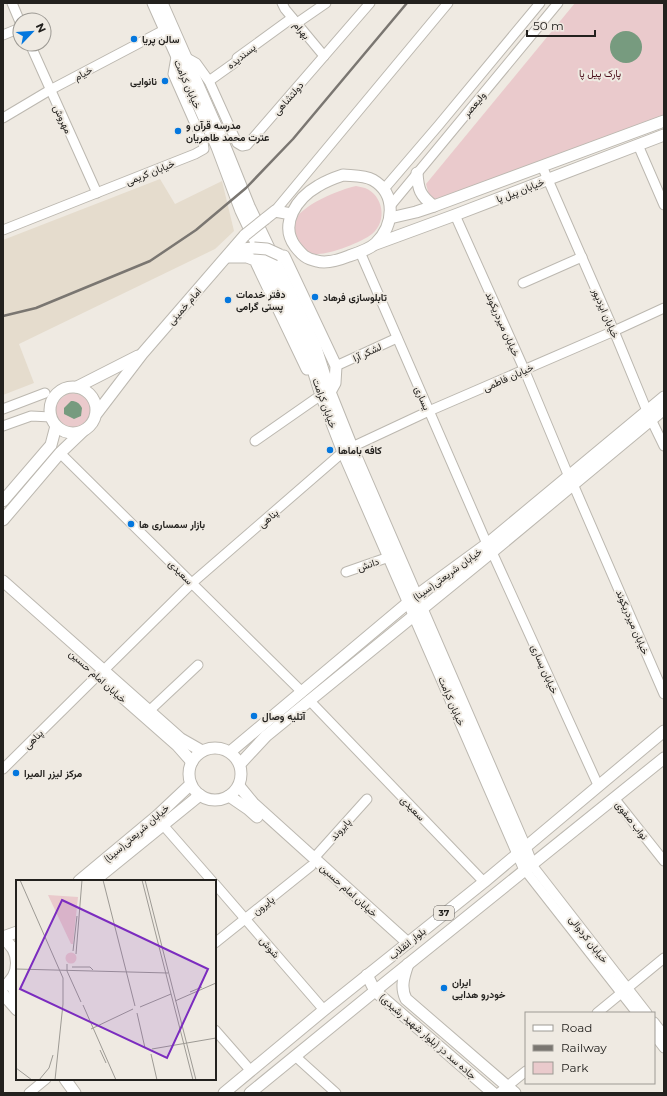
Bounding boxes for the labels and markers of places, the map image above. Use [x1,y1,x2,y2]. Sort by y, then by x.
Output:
place label: سالن پریا [142,33,179,47]
marker: سالن پریا [129,34,139,44]
place label: نانوایی [130,75,157,88]
marker: نانوایی [160,76,170,86]
place label: مدرسه قرآن و عترت محمد طاهریان [186,119,269,144]
marker: مدرسه قرآن و عترت محمد طاهریان [173,126,183,136]
place label: دفتر خدمات پستی گرامی [236,288,285,314]
place label: تابلوسازی فرهاد [323,291,388,304]
marker: تابلوسازی فرهاد [310,292,320,302]
marker: دفتر خدمات پستی گرامی [223,295,233,305]
place label: کافه باماها [338,444,382,457]
marker: کافه باماها [325,445,335,455]
place label: بازار سمساری ها [139,518,205,531]
marker: بازار سمساری ها [126,519,136,529]
place label: آتلیه وصال [262,710,307,723]
marker: آتلیه وصال [249,711,259,721]
place label: مرکز لیزر المیرا [24,767,83,780]
marker: مرکز لیزر المیرا [11,768,21,778]
place label: ایران خودرو هدایی [452,976,506,1001]
marker: ایران خودرو هدایی [439,983,449,993]

